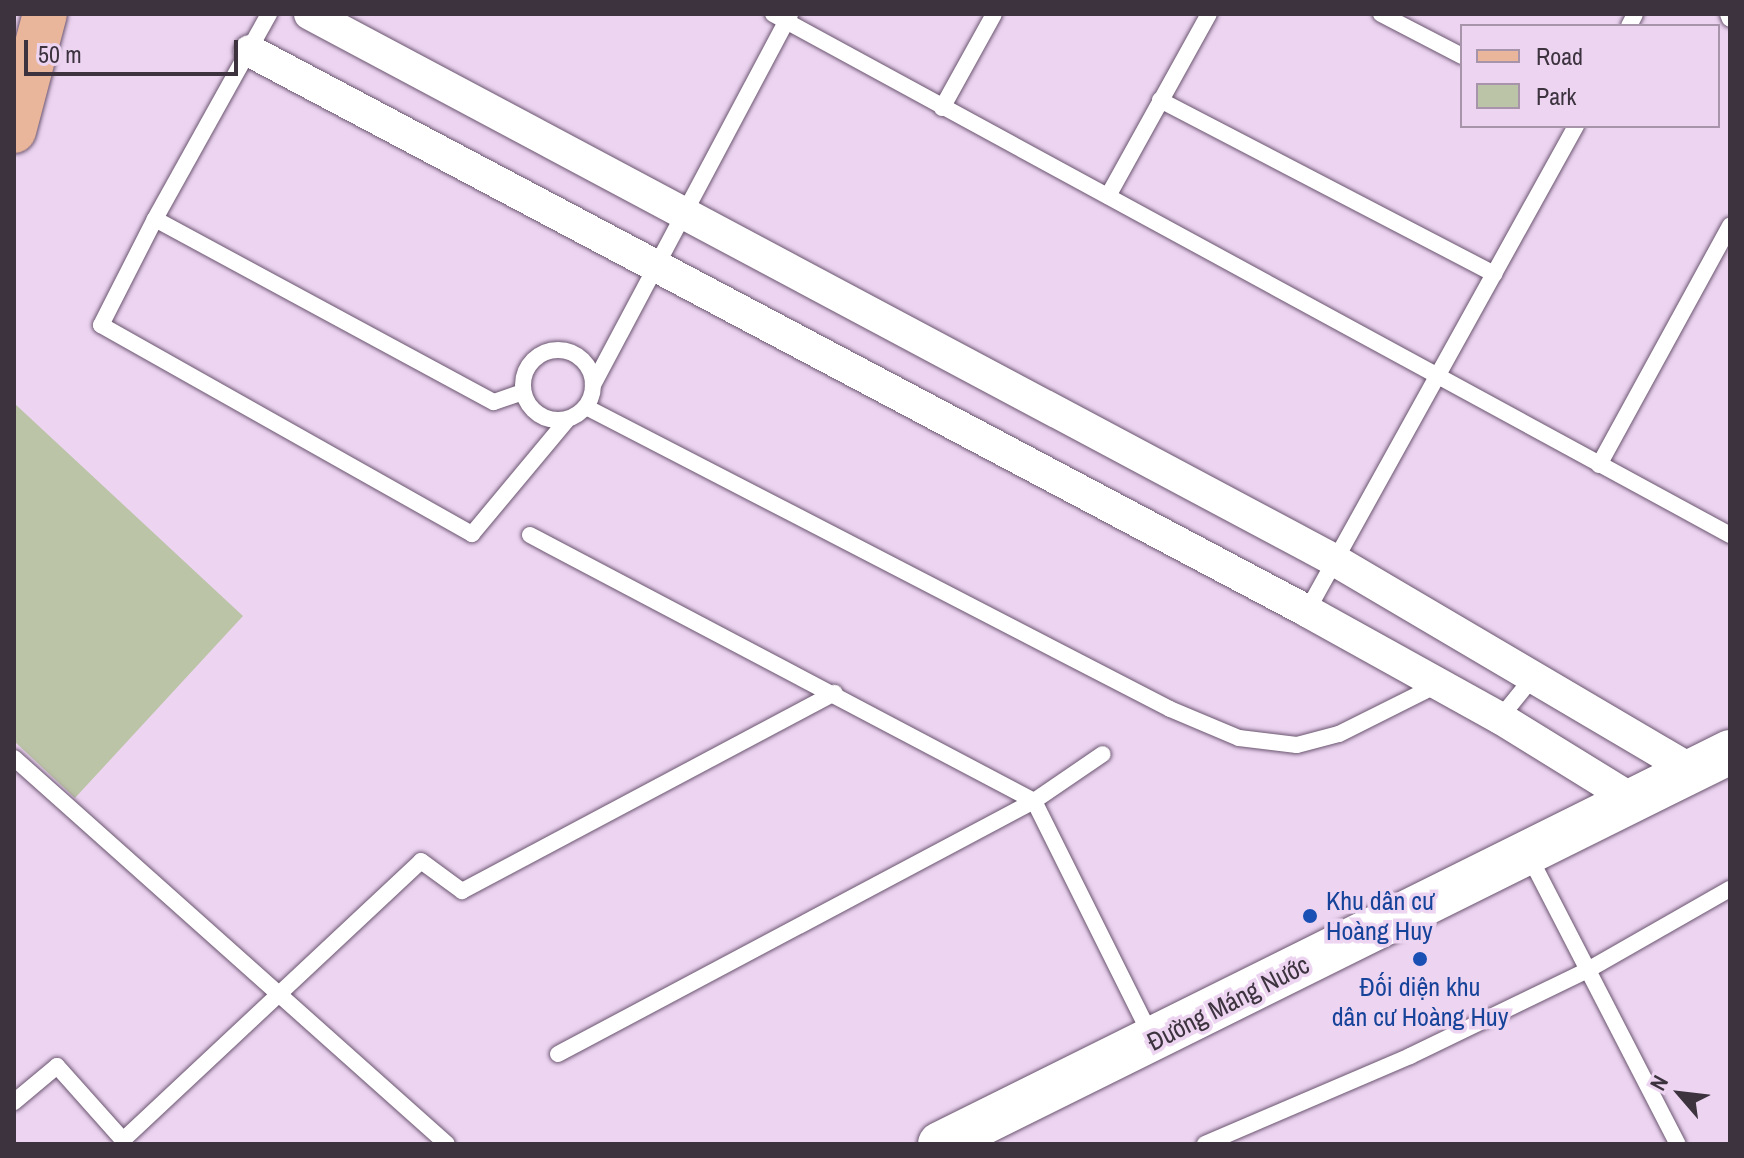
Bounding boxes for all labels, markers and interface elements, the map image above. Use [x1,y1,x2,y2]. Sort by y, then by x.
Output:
scale bar [28,24,242,74]
legend [1460,24,1720,128]
text: 50 m [38,38,82,70]
text: Road [1536,40,1583,72]
text: Park [1536,80,1576,112]
place label: Khu dân cư Hoàng Huy [1326,885,1434,946]
marker: Khu dân cư Hoàng Huy [1301,907,1319,925]
street label: Đường Máng Nước [1142,949,1314,1057]
marker: Đối diện khu dân cư Hoàng Huy [1411,950,1429,968]
place label: Đối diện khu dân cư Hoàng Huy [1332,971,1508,1032]
north arrow [1640,1054,1720,1134]
text: N [1643,1070,1675,1096]

